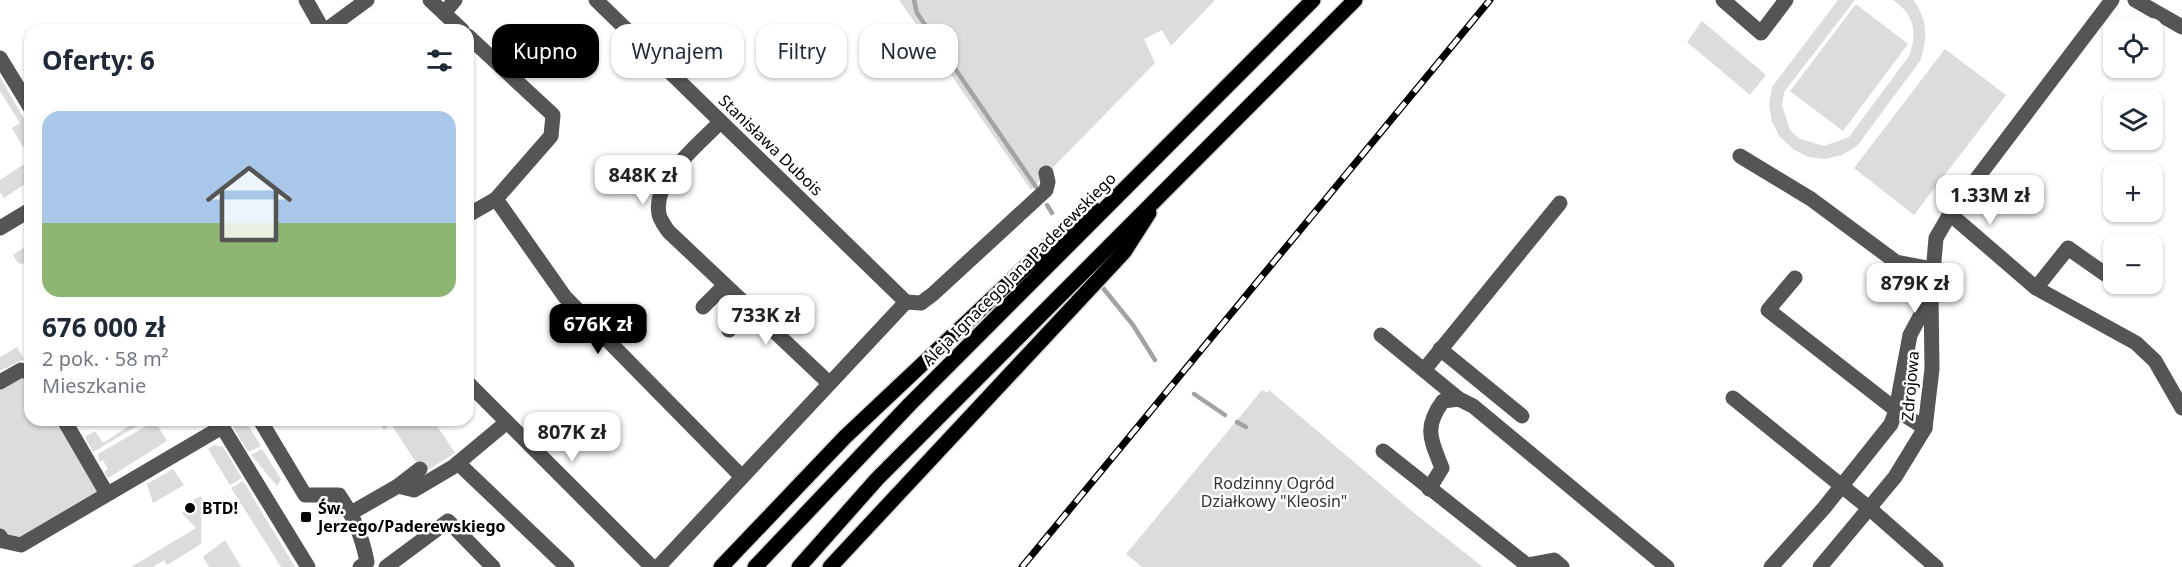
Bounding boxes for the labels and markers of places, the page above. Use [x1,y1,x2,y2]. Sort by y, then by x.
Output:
pin: 848K zł [588,155,698,206]
pin: 1.33M zł [1928,175,2052,226]
pin: 879K zł [1860,263,1970,314]
pin: 733K zł [711,295,821,346]
pin: 676K zł [543,304,653,355]
pin: 807K zł [517,412,627,463]
place label: BTD! [202,497,238,519]
place label: Św. Jerzego/Paderewskiego [316,497,506,537]
marker: BTD! [183,501,197,515]
marker: Św. Jerzego/Paderewskiego [299,510,313,524]

